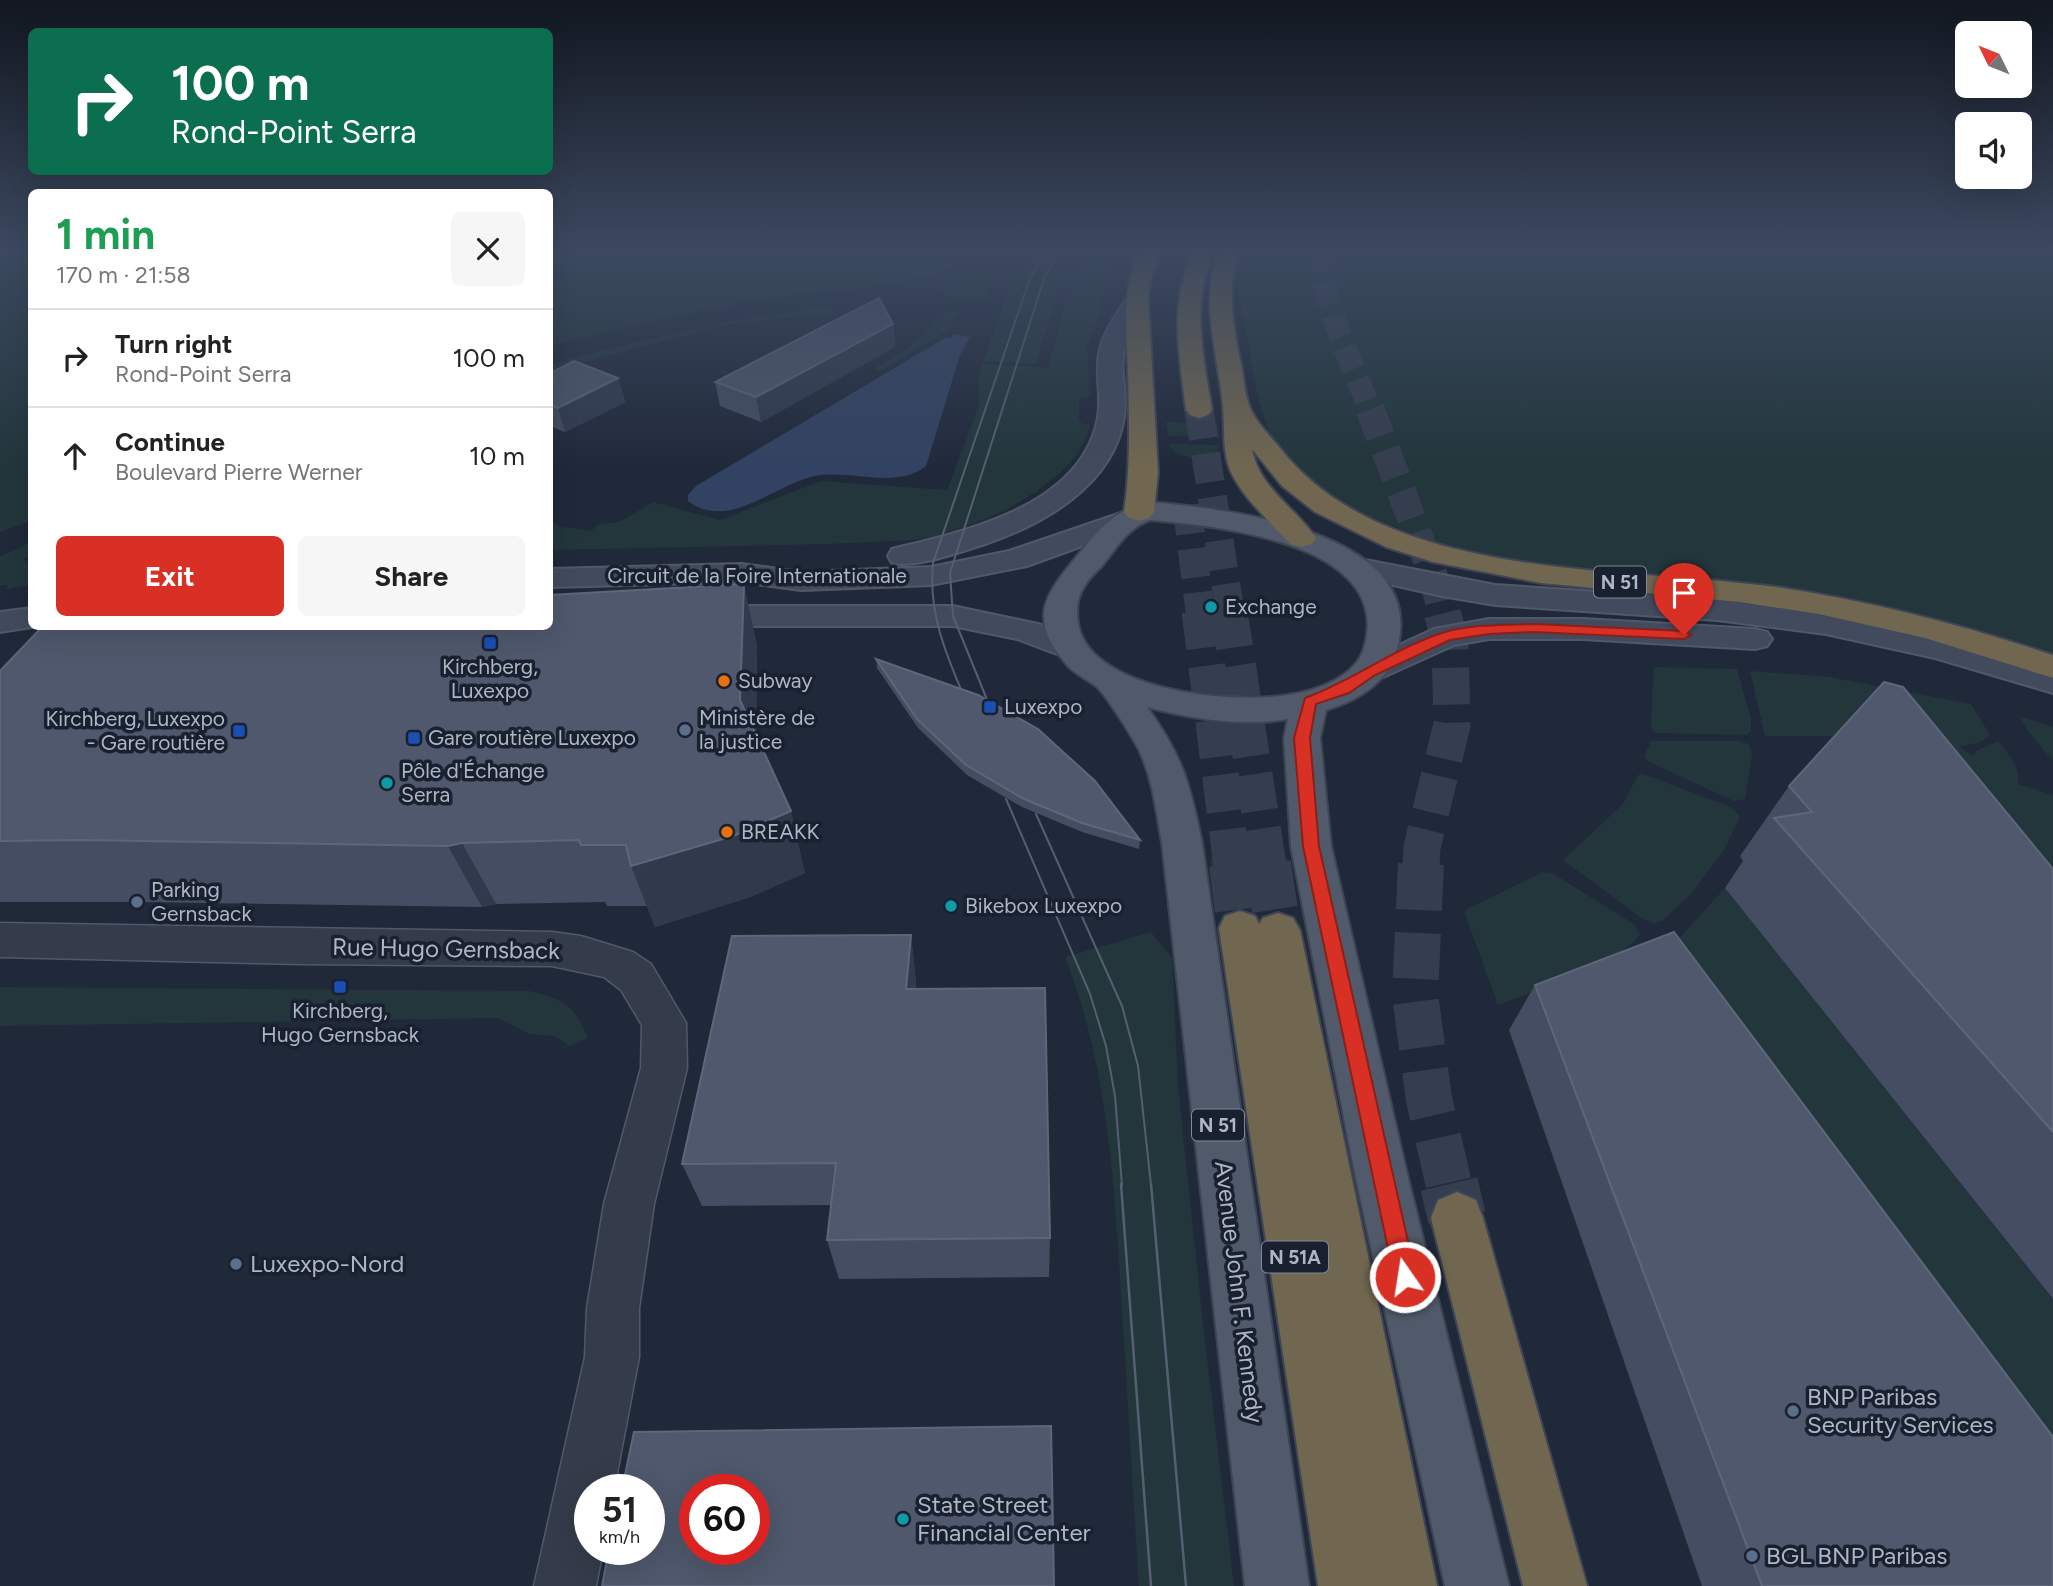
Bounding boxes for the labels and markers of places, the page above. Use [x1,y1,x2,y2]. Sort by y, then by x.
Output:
pin [1654,563,1714,635]
place label: Exchange [1225,594,1317,619]
marker: Exchange [1203,599,1219,615]
marker: Kirchberg, Luxexpo [482,635,498,651]
place label: Kirchberg, Luxexpo [442,654,538,703]
place label: Subway [738,668,812,693]
marker: Subway [716,673,732,689]
place label: Luxexpo [1004,694,1082,719]
marker: Luxexpo [982,699,998,715]
place label: Ministère de la justice [699,705,815,754]
place label: Kirchberg, Luxexpo - Gare routière [46,706,225,755]
marker: Ministère de la justice [677,722,693,738]
marker: Kirchberg, Luxexpo - Gare routière [231,723,247,739]
place label: Gare routière Luxexpo [428,725,636,750]
marker: Gare routière Luxexpo [406,730,422,746]
place label: Pôle d'Échange Serra [401,758,545,807]
marker: Pôle d'Échange Serra [379,775,395,791]
place label: BREAKK [741,819,819,844]
marker: BREAKK [719,824,735,840]
place label: Parking Gernsback [151,877,252,926]
place label: Bikebox Luxexpo [965,893,1122,918]
marker: Parking Gernsback [129,894,145,910]
marker: Bikebox Luxexpo [943,898,959,914]
marker: Kirchberg, Hugo Gernsback [332,979,348,995]
place label: Kirchberg, Hugo Gernsback [261,998,420,1047]
place label: Luxexpo-Nord [250,1249,404,1278]
marker: Luxexpo-Nord [228,1256,244,1272]
place label: BNP Paribas Security Services [1807,1382,1994,1439]
marker: BNP Paribas Security Services [1785,1403,1801,1419]
place label: State Street Financial Center [917,1490,1091,1547]
marker: State Street Financial Center [895,1511,911,1527]
place label: BGL BNP Paribas [1766,1541,1947,1570]
marker: BGL BNP Paribas [1744,1548,1760,1564]

